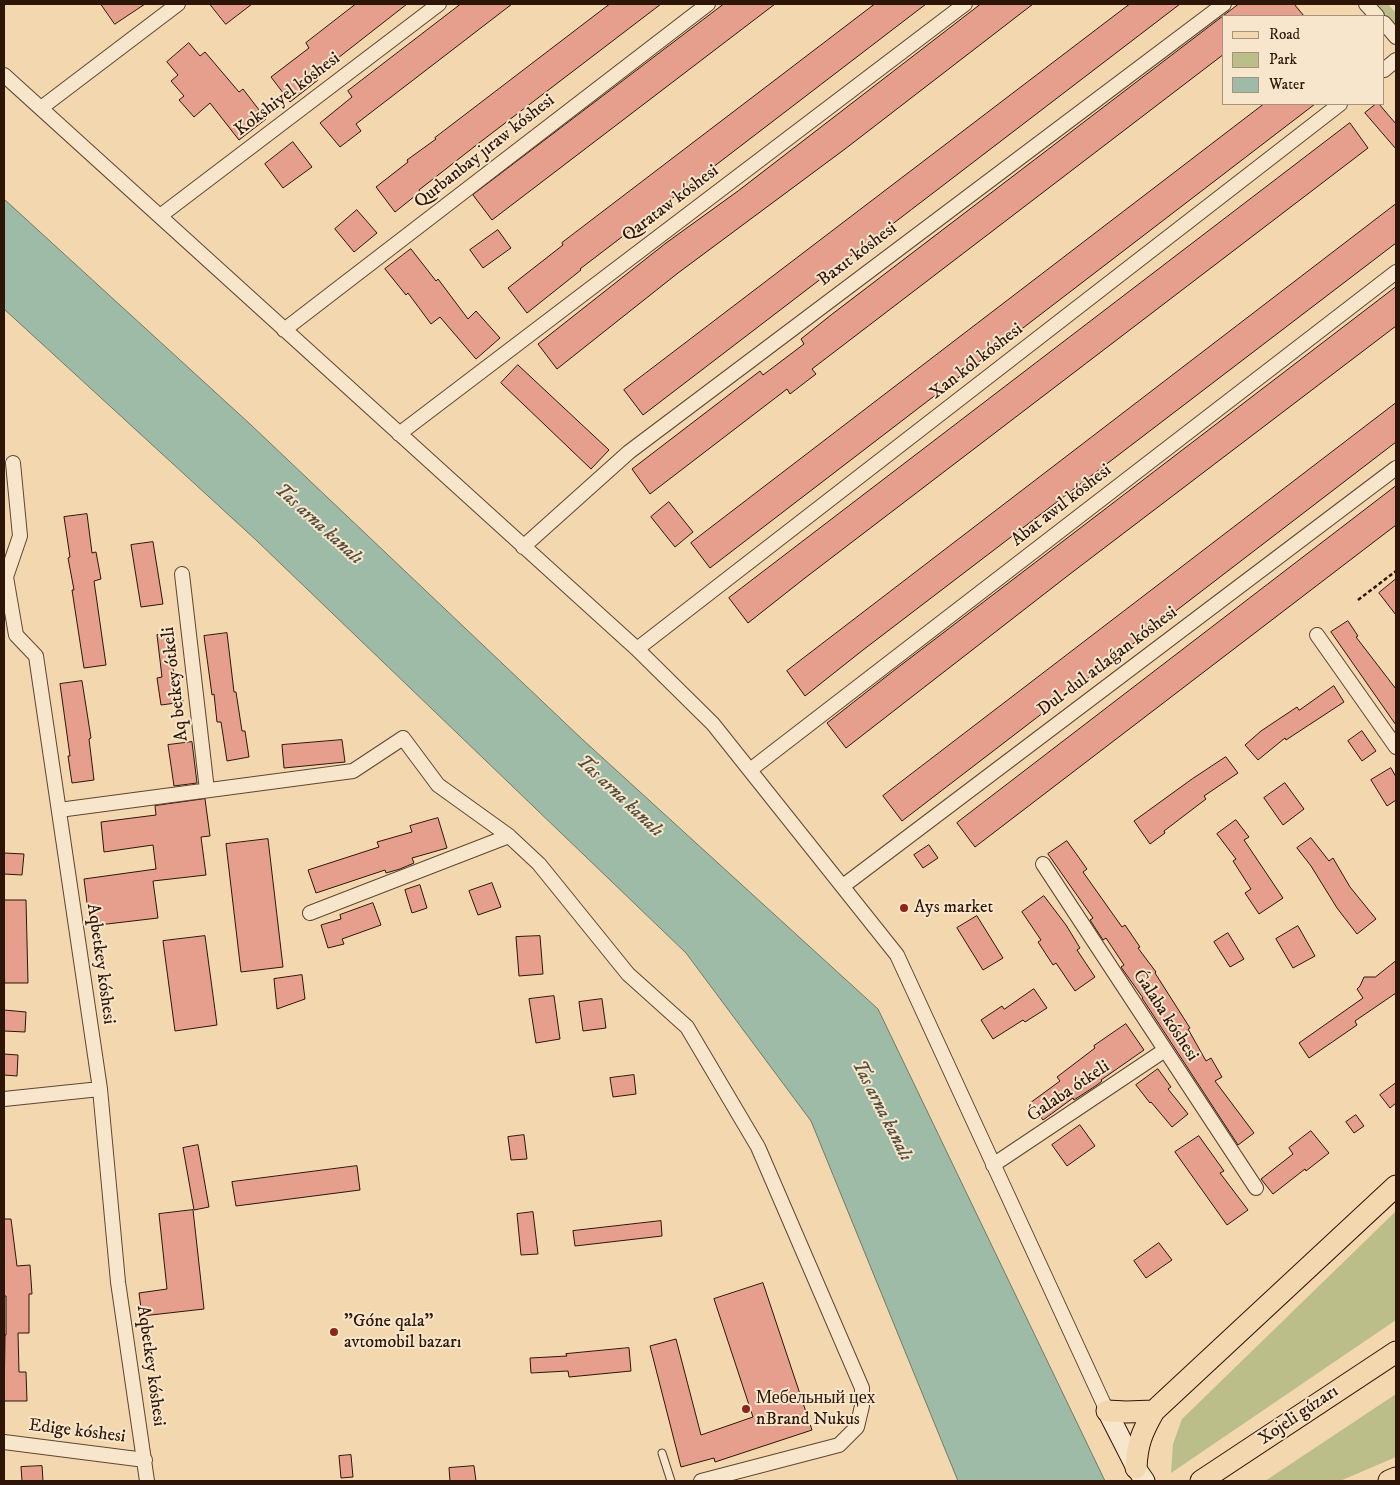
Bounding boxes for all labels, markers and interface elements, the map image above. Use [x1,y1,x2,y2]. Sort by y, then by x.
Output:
legend [1222,15,1385,105]
text: Road [1269,25,1300,44]
street label: Kokshiyel kóshesi [231,48,345,142]
text: Park [1269,50,1297,69]
text: Water [1269,75,1305,94]
street label: Qurbanbay jıraw kóshesi [411,90,559,214]
street label: Qarataw kóshesi [619,161,723,247]
street label: Baxıt kóshesi [814,218,902,292]
street label: Xan kól kóshesi [926,319,1028,405]
street label: Abat awıl kóshesi [1008,460,1116,552]
water label: Tas arna kanalı [269,480,367,570]
street label: Dul-dul atlaǵan kóshesi [1034,602,1182,722]
street label: Aq betkey ótkeli [158,625,194,743]
water label: Tas arna kanalı [571,751,667,843]
place label: Ays market [914,897,993,919]
street label: Aqbetkey kóshesi [81,902,119,1026]
marker: Ays market [898,902,910,914]
street label: Ǵalaba kóshesi [1127,966,1203,1066]
water label: Tas arna kanalı [846,1057,916,1165]
street label: Ǵalaba ótkeli [1024,1057,1114,1127]
street label: Aqbetkey kóshesi [131,1304,169,1428]
place label: "Góne qala" avtomobil bazarı [344,1311,461,1354]
marker: "Góne qala" avtomobil bazarı [328,1326,340,1338]
street label: Xojeli gúzarı [1255,1381,1343,1451]
place label: Мебельный цех nBrand Nukus [756,1388,875,1430]
marker: Мебельный цех nBrand Nukus [740,1403,752,1415]
street label: Edige kóshesi [27,1415,127,1449]

